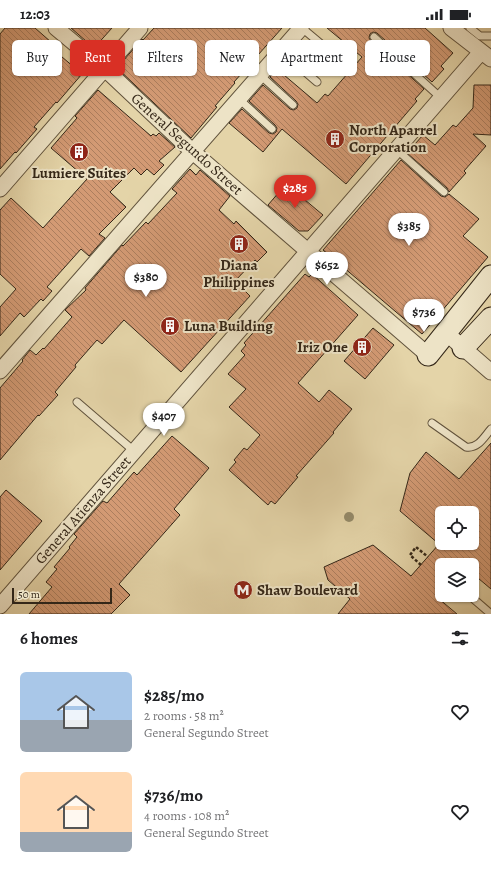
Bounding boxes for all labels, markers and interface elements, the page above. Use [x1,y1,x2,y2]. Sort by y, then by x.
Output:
text: 12:03 [20,4,50,24]
chip: Buy [12,40,62,76]
chip: Rent [70,40,125,76]
chip: Filters [133,40,197,76]
chip: New [205,40,259,76]
chip: Apartment [267,40,357,76]
chip: House [365,40,430,76]
street label: General Segundo Street [127,88,247,200]
place label: North Aparrel Corporation [349,120,437,157]
building icon: North Aparrel Corporation [324,128,346,150]
building icon: Lumiere Suites [68,141,90,163]
place label: Lumiere Suites [32,163,126,183]
pin: $285 [271,175,319,209]
text: $285 [283,179,307,196]
pin: $385 [385,213,433,247]
text: $385 [397,217,421,234]
building icon: Diana Philippines [228,233,250,255]
pin: $652 [303,252,351,286]
place label: Diana Philippines [203,255,275,292]
text: $652 [315,256,339,273]
pin: $380 [122,264,170,298]
text: $380 [134,268,158,285]
pin: $736 [400,299,448,333]
text: $736 [412,303,436,320]
building icon: Luna Building [159,315,181,337]
place label: Luna Building [184,316,273,336]
building icon: Iriz One [351,336,373,358]
place label: Iriz One [297,337,348,357]
pin: $407 [140,403,188,437]
text: $407 [152,407,176,424]
street label: General Atienza Street [30,452,136,568]
map controls [435,506,479,602]
button: locate [435,506,479,550]
button: layers [435,558,479,602]
metro station icon: Shaw Boulevard [232,579,254,601]
place label: Shaw Boulevard [257,580,359,600]
scale bar [12,586,112,605]
text: 50 m [18,587,40,602]
text: 6 homes [20,627,78,650]
icon: filters [449,627,471,649]
text: $285/mo [144,684,204,707]
icon: home [52,688,100,736]
icon: heart [449,701,471,723]
text: 2 rooms · 58 m² [144,707,224,724]
text: General Segundo Street [144,724,269,741]
text: $736/mo [144,784,203,807]
icon: home [52,788,100,836]
icon: heart [449,801,471,823]
text: 4 rooms · 108 m² [144,807,229,824]
text: General Segundo Street [144,824,269,841]

